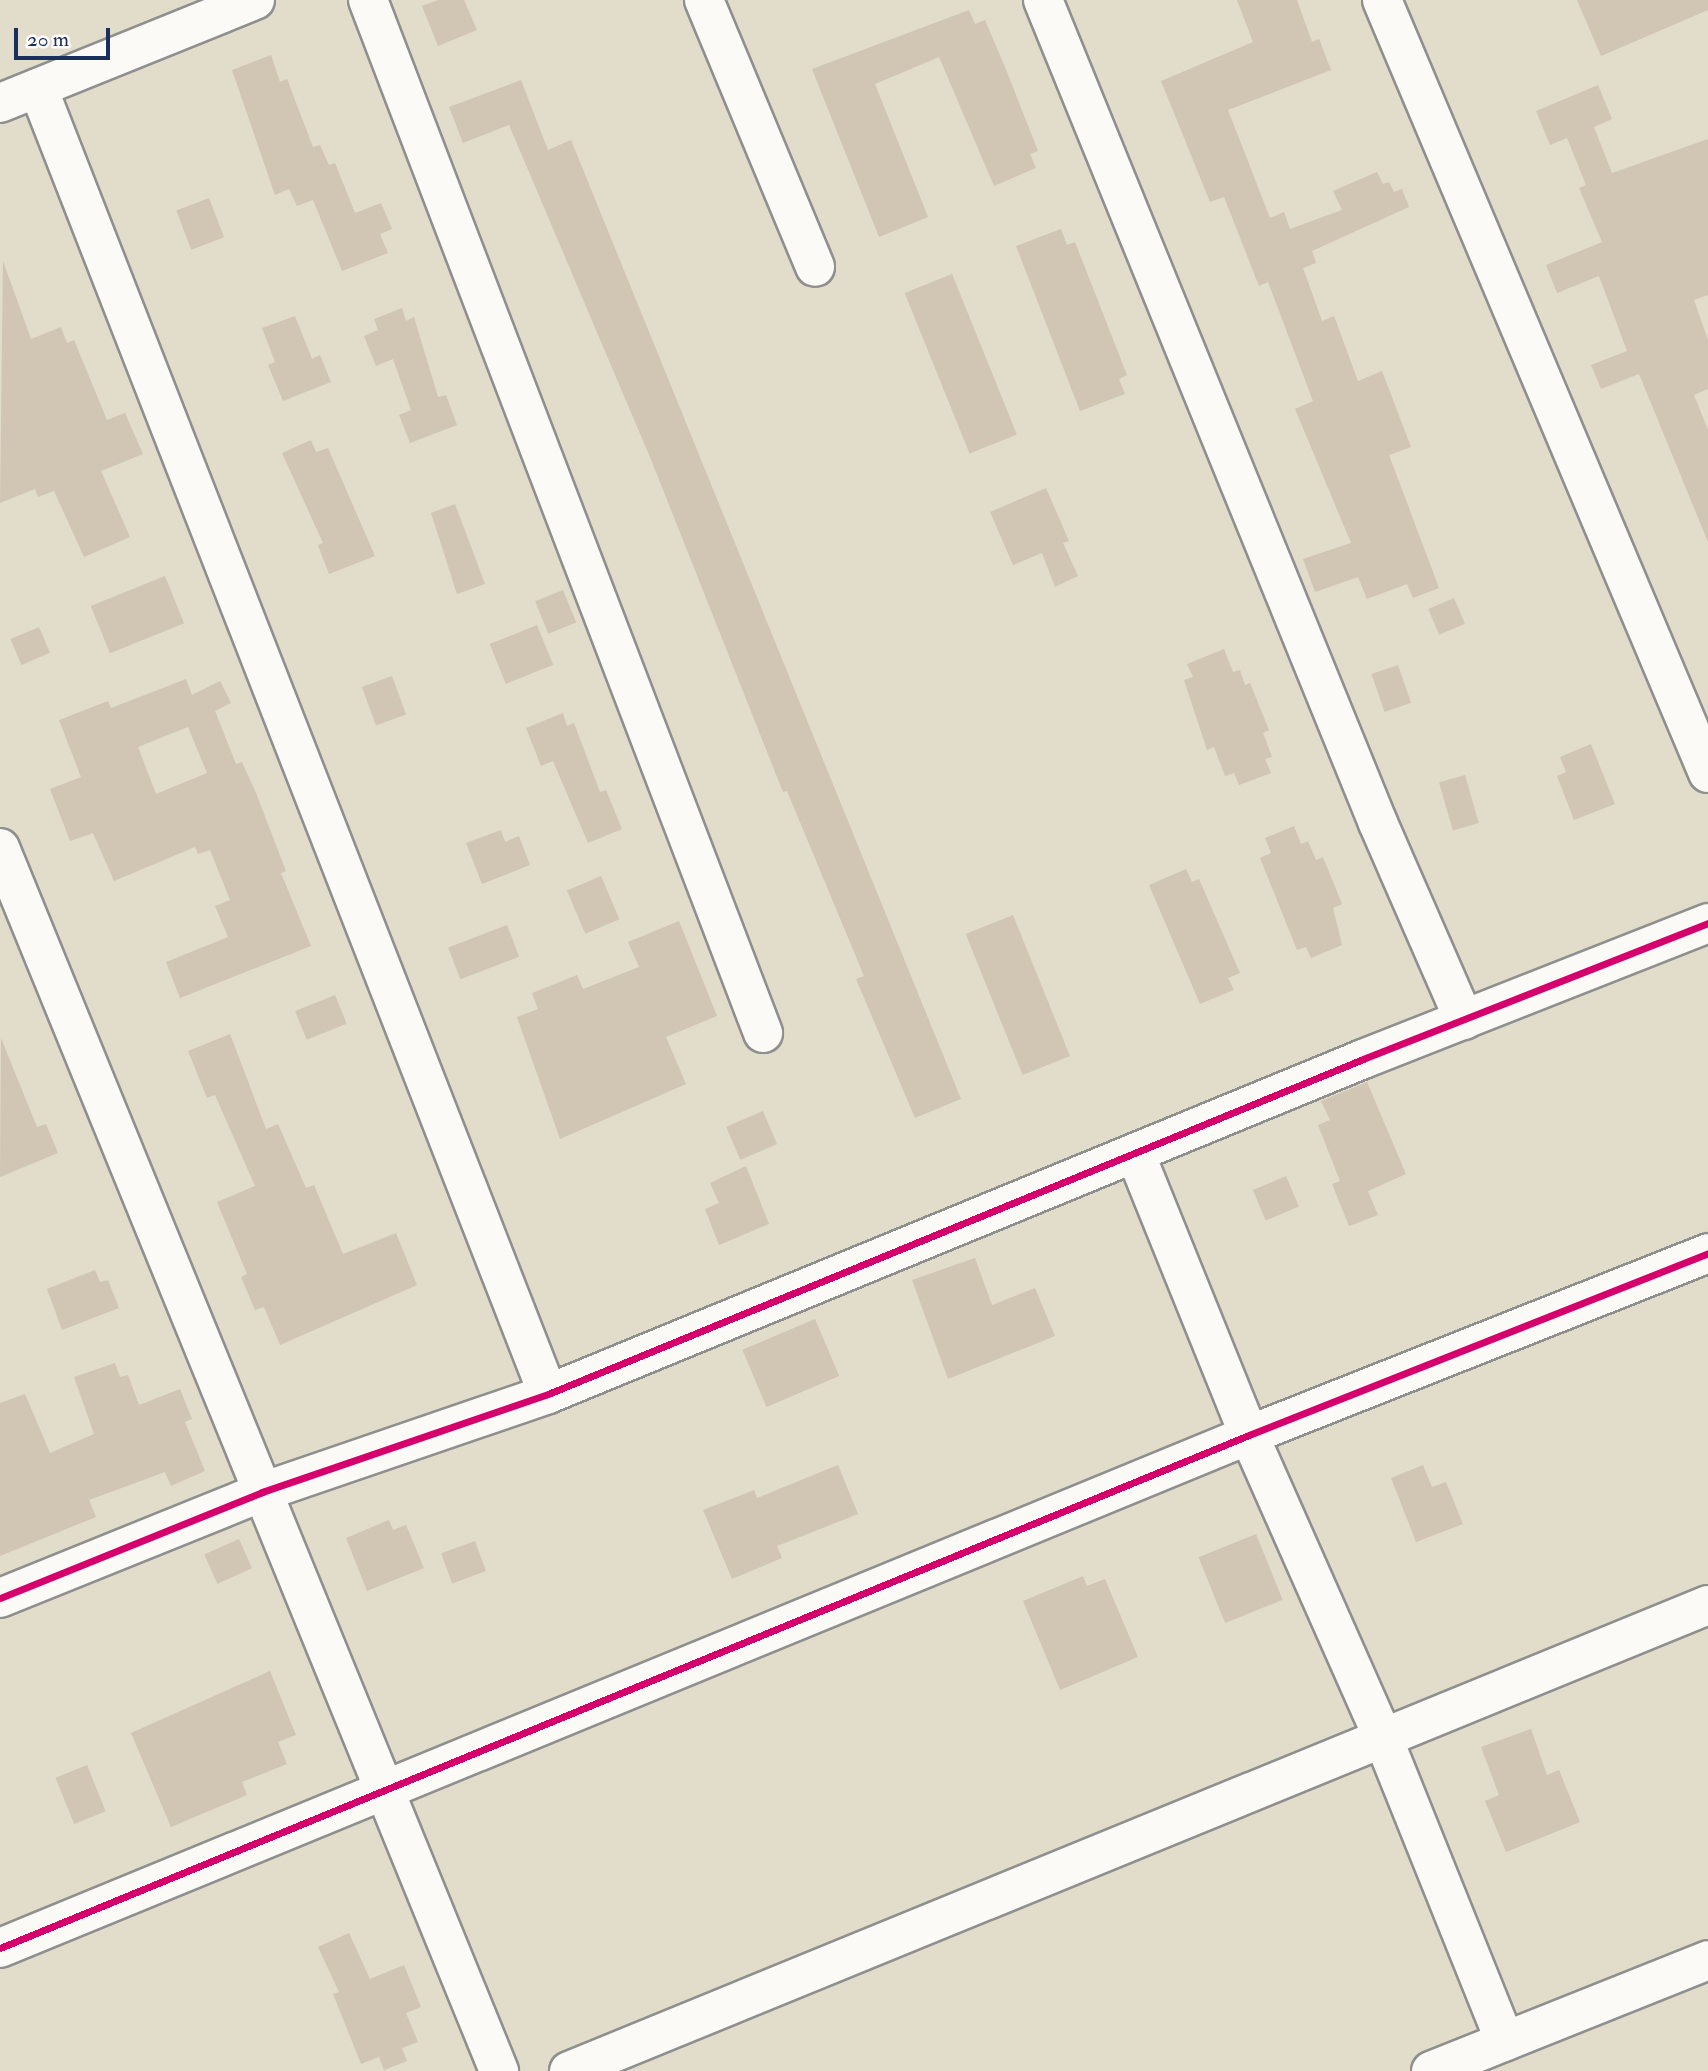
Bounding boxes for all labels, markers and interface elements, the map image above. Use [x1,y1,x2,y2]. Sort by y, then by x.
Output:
scale bar [18,14,114,58]
text: 20 m [27,26,69,53]

